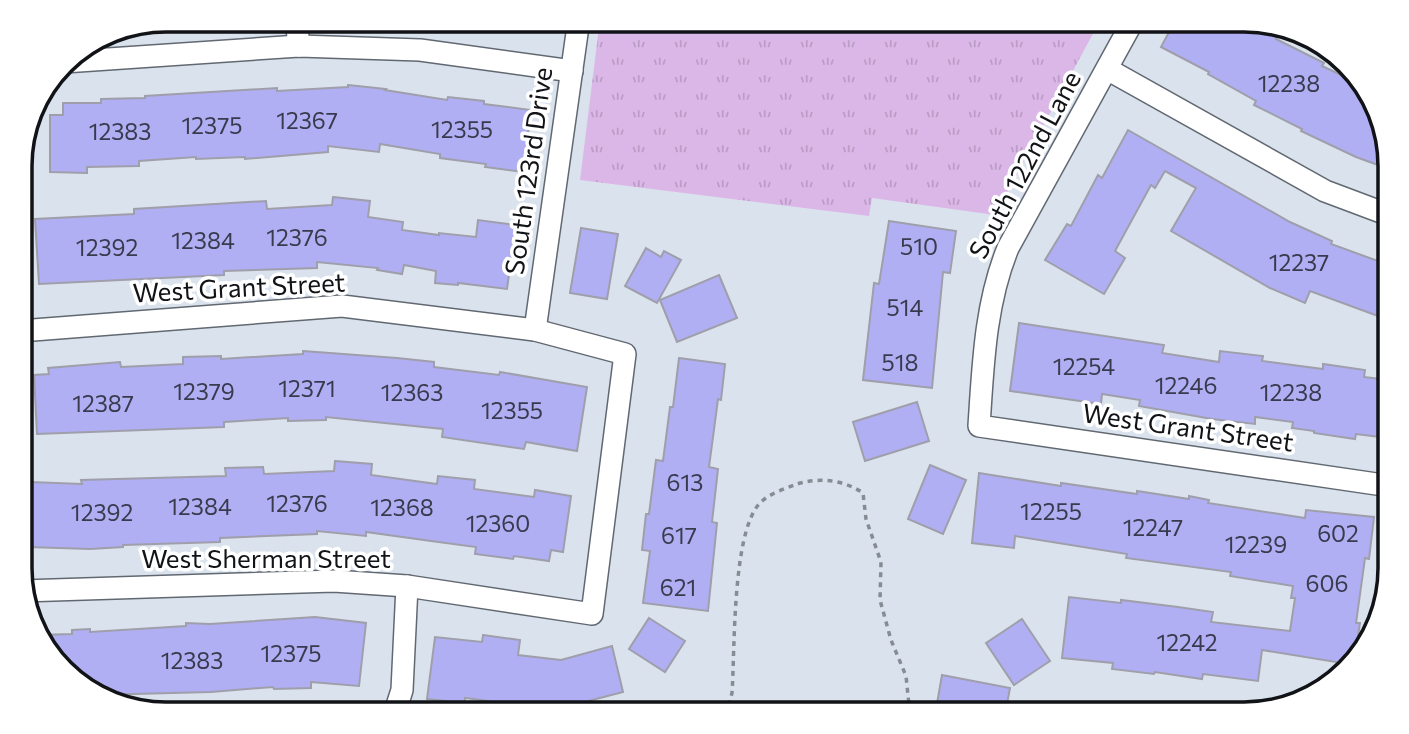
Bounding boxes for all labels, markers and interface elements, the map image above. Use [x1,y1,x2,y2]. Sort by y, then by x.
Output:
street label: South 123rd Drive [498,65,557,276]
street label: South 122nd Lane [961,65,1086,263]
house number: 12238 [1258,69,1320,97]
house number: 12367 [276,106,338,134]
house number: 12375 [182,111,242,139]
house number: 12355 [431,115,493,143]
house number: 12383 [89,117,151,145]
house number: 12376 [266,223,328,251]
house number: 12384 [171,226,235,254]
house number: 510 [900,232,938,260]
house number: 12392 [76,233,138,261]
house number: 12237 [1269,248,1329,276]
street label: West Grant Street [132,265,346,308]
house number: 514 [887,293,924,321]
house number: 518 [881,348,919,376]
house number: 12254 [1053,352,1115,380]
house number: 12246 [1155,371,1217,399]
house number: 12371 [278,374,336,402]
house number: 12379 [173,377,235,405]
house number: 12363 [381,378,443,406]
house number: 12238 [1260,378,1322,406]
house number: 12387 [72,389,134,417]
house number: 12355 [481,396,543,424]
street label: West Grant Street [1081,396,1296,457]
house number: 613 [667,468,703,496]
house number: 12376 [266,489,328,517]
house number: 12384 [168,492,232,520]
house number: 12368 [370,493,434,521]
house number: 12255 [1020,497,1082,525]
house number: 12392 [71,498,133,526]
house number: 12360 [466,509,530,537]
house number: 12247 [1123,513,1183,541]
house number: 602 [1317,519,1359,547]
house number: 617 [661,521,697,549]
house number: 12239 [1225,530,1287,558]
street label: West Sherman Street [141,542,391,573]
house number: 606 [1306,569,1348,597]
house number: 621 [660,573,696,601]
house number: 12242 [1156,628,1218,656]
house number: 12375 [261,639,321,667]
house number: 12383 [161,646,223,674]

